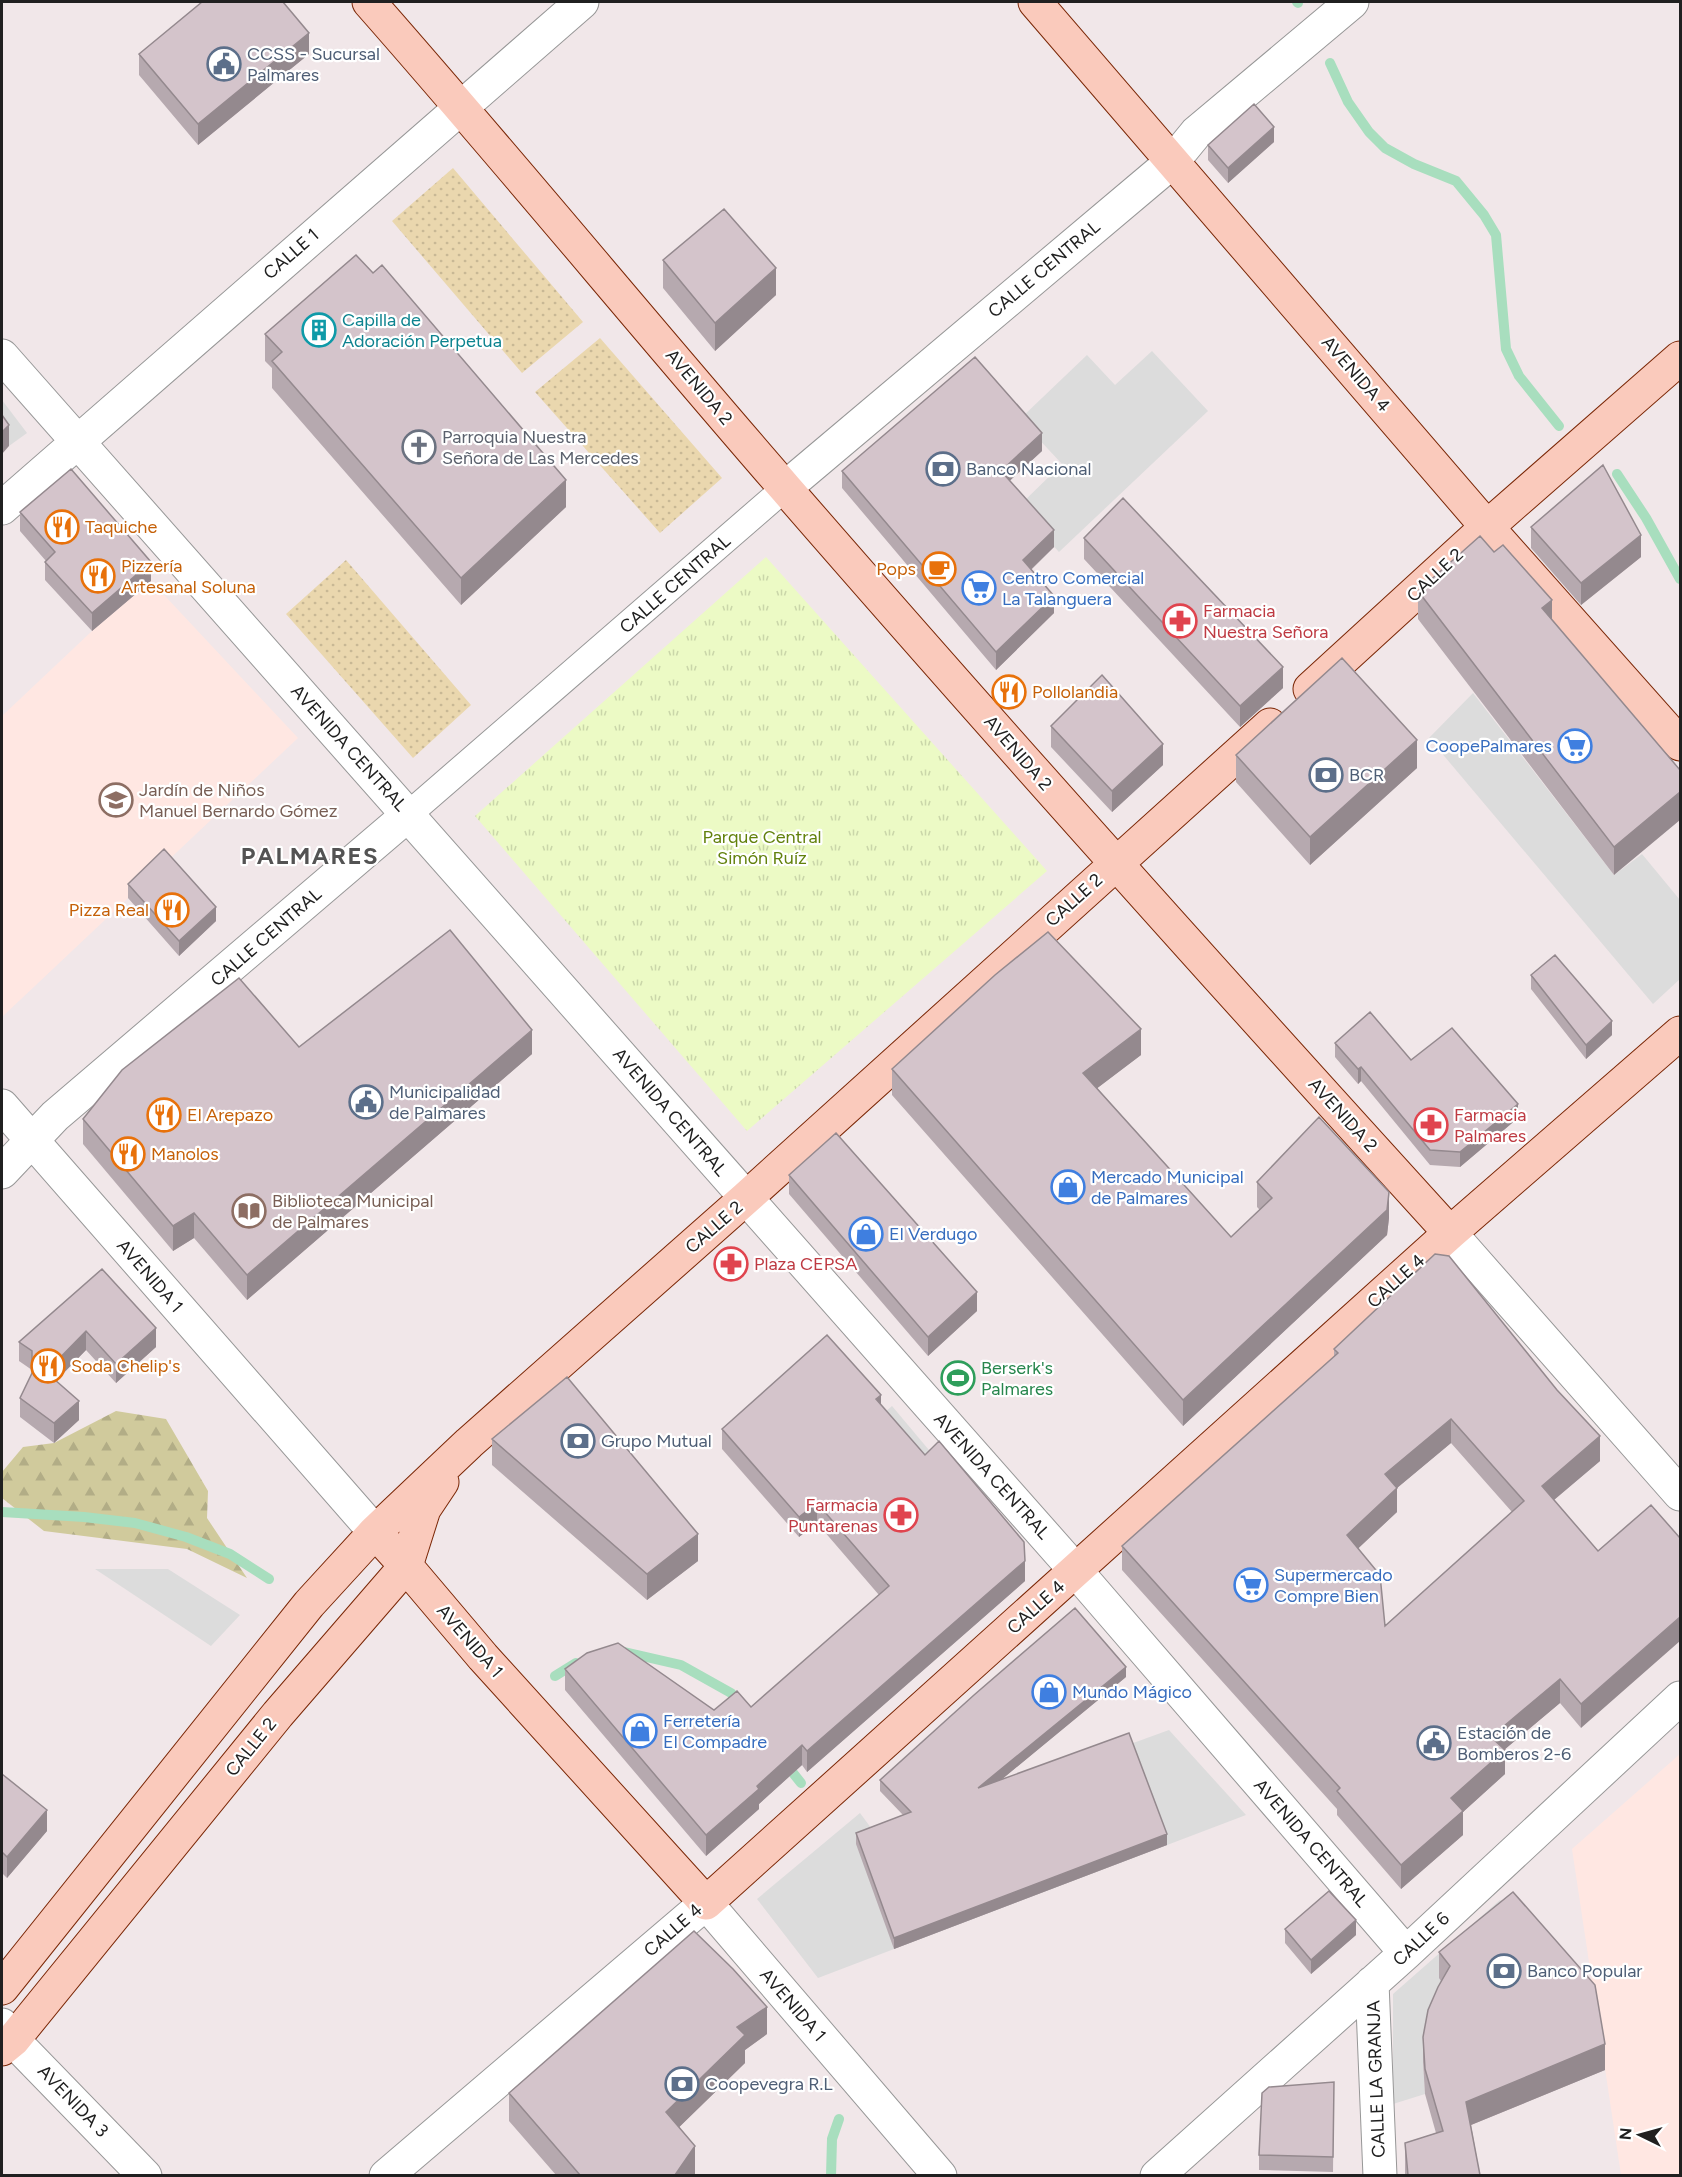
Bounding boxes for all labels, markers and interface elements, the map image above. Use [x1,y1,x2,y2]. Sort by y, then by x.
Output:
place label: CCSS - Sucursal Palmares [247,43,380,86]
public building icon: CCSS - Sucursal Palmares [206,46,242,82]
street label: CALLE CENTRAL [984,215,1105,322]
street label: CALLE 1 [259,224,323,284]
place label: Capilla de Adoración Perpetua [342,309,502,352]
building icon: Capilla de Adoración Perpetua [301,312,337,348]
street label: AVENIDA 4 [1317,331,1395,417]
street label: AVENIDA 2 [661,345,737,429]
place label: Parroquia Nuestra Señora de Las Mercedes [442,426,639,469]
church icon: Parroquia Nuestra Señora de Las Mercedes [401,429,437,465]
bank icon: Banco Nacional [925,451,961,487]
place label: Banco Nacional [966,458,1092,480]
restaurant icon: Taquiche [44,509,80,545]
place label: Taquiche [85,516,157,538]
street label: CALLE CENTRAL [615,530,735,638]
street label: CALLE 2 [1402,543,1468,607]
cafe icon: Pops [921,551,957,587]
place label: Pizzería Artesanal Soluna [121,555,256,598]
restaurant icon: Pizzería Artesanal Soluna [80,558,116,594]
place label: Pops [876,558,916,580]
place label: Centro Comercial La Talanguera [1002,567,1144,610]
supermarket icon: Centro Comercial La Talanguera [961,570,997,606]
place label: Farmacia Nuestra Señora [1203,600,1328,643]
pharmacy icon: Farmacia Nuestra Señora [1162,603,1198,639]
restaurant icon: Pollolandia [991,674,1027,710]
street label: AVENIDA CENTRAL [286,680,412,816]
place label: Pollolandia [1032,681,1118,703]
street label: AVENIDA 2 [979,711,1057,795]
supermarket icon: CoopePalmares [1557,728,1593,764]
place label: CoopePalmares [1425,735,1552,757]
bank icon: BCR [1308,757,1344,793]
place label: BCR [1349,764,1384,786]
place label: Jardín de Niños Manuel Bernardo Gómez [139,779,338,822]
school or university icon: Jardín de Niños Manuel Bernardo Gómez [98,782,134,818]
park label: Parque Central Simón Ruíz [702,826,822,869]
district label: PALMARES [241,841,379,870]
street label: CALLE 2 [1041,869,1107,931]
street label: CALLE CENTRAL [206,883,326,991]
restaurant icon: Pizza Real [154,892,190,928]
place label: Pizza Real [69,899,149,921]
street label: AVENIDA CENTRAL [608,1043,732,1181]
street label: AVENIDA 2 [1304,1073,1382,1157]
place label: Municipalidad de Palmares [389,1081,501,1124]
public building icon: Municipalidad de Palmares [348,1084,384,1120]
restaurant icon: El Arepazo [146,1097,182,1133]
place label: El Arepazo [187,1104,273,1126]
place label: Farmacia Palmares [1454,1104,1527,1147]
pharmacy icon: Farmacia Palmares [1413,1107,1449,1143]
restaurant icon: Manolos [110,1136,146,1172]
place label: Manolos [151,1143,219,1165]
place label: Mercado Municipal de Palmares [1091,1166,1244,1209]
shop icon: Mercado Municipal de Palmares [1050,1169,1086,1205]
place label: Biblioteca Municipal de Palmares [272,1190,433,1233]
library icon: Biblioteca Municipal de Palmares [231,1193,267,1229]
street label: CALLE 2 [681,1196,747,1258]
shop icon: El Verdugo [848,1216,884,1252]
place label: El Verdugo [889,1223,977,1245]
street label: AVENIDA 1 [112,1235,188,1317]
pharmacy icon: Plaza CEPSA [713,1246,749,1282]
street label: CALLE 4 [1363,1249,1429,1313]
place label: Plaza CEPSA [754,1253,857,1275]
restaurant icon: Soda Chelip's [30,1348,66,1384]
place label: Soda Chelip's [71,1355,180,1377]
place label: Berserk's Palmares [981,1357,1053,1400]
sports icon: Berserk's Palmares [940,1360,976,1396]
street label: AVENIDA CENTRAL [929,1408,1055,1544]
bank icon: Grupo Mutual [560,1423,596,1459]
place label: Grupo Mutual [601,1430,712,1452]
place label: Farmacia Puntarenas [788,1494,878,1537]
pharmacy icon: Farmacia Puntarenas [883,1497,919,1533]
place label: Supermercado Compre Bien [1274,1564,1393,1607]
supermarket icon: Supermercado Compre Bien [1233,1567,1269,1603]
street label: CALLE 4 [1003,1575,1069,1639]
street label: AVENIDA 1 [432,1600,508,1682]
shop icon: Mundo Mágico [1031,1674,1067,1710]
place label: Mundo Mágico [1072,1681,1192,1703]
place label: Ferretería El Compadre [663,1710,767,1753]
street label: CALLE 2 [221,1713,281,1781]
shop icon: Ferretería El Compadre [622,1713,658,1749]
place label: Estación de Bomberos 2-6 [1457,1722,1571,1765]
public building icon: Estación de Bomberos 2-6 [1416,1725,1452,1761]
street label: AVENIDA CENTRAL [1249,1774,1373,1912]
street label: CALLE 4 [639,1899,707,1961]
street label: CALLE 6 [1388,1907,1454,1971]
bank icon: Banco Popular [1486,1953,1522,1989]
place label: Banco Popular [1527,1960,1642,1982]
street label: AVENIDA 1 [755,1964,831,2046]
street label: CALLE LA GRANJA [1362,2000,1390,2158]
street label: AVENIDA 3 [33,2060,113,2142]
bank icon: Coopevegra R.L [664,2066,700,2102]
place label: Coopevegra R.L [705,2073,833,2095]
north arrow [1610,2105,1670,2165]
text: N [1616,2127,1636,2141]

